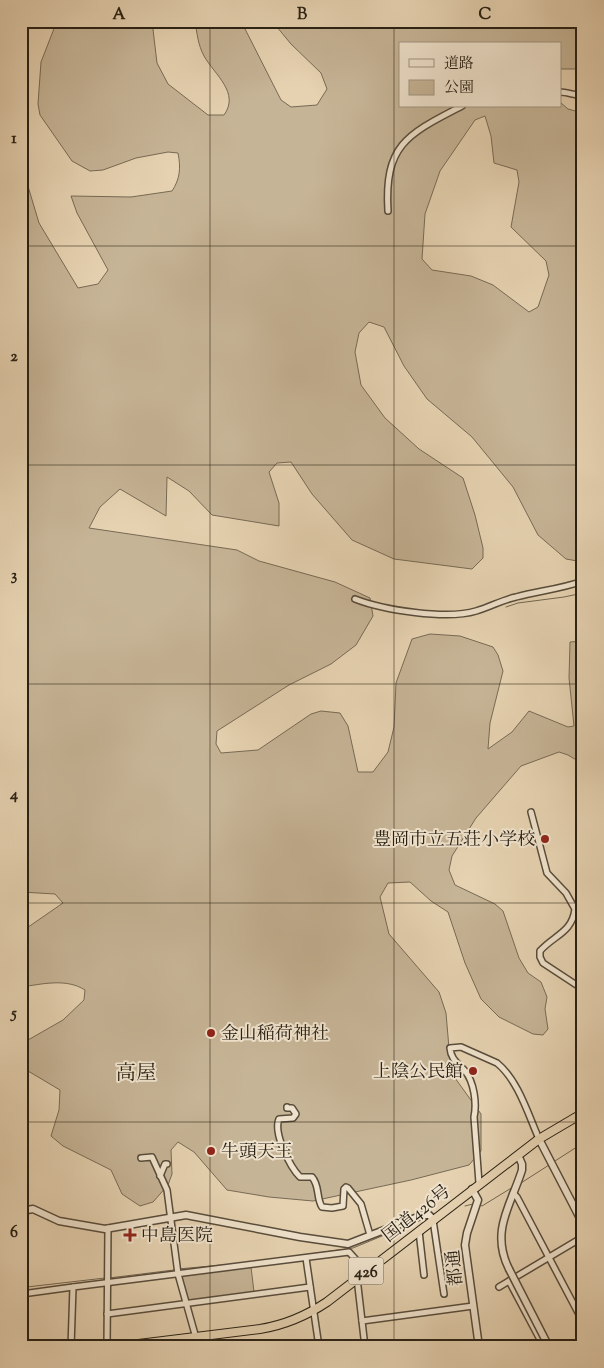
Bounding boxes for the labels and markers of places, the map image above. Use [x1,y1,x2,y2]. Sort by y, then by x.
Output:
place label: 豊岡市立五荘小学校 [373,828,535,854]
marker: 豊岡市立五荘小学校 [539,833,551,845]
place label: 金山稲荷神社 [221,1022,329,1048]
marker: 金山稲荷神社 [205,1027,217,1039]
place label: 上陰公民館 [373,1060,463,1086]
marker: 上陰公民館 [467,1065,479,1077]
place label: 牛頭天王 [221,1140,293,1166]
marker: 牛頭天王 [205,1145,217,1157]
place label: 中島医院 [141,1224,213,1250]
marker: 中島医院 [123,1228,137,1242]

